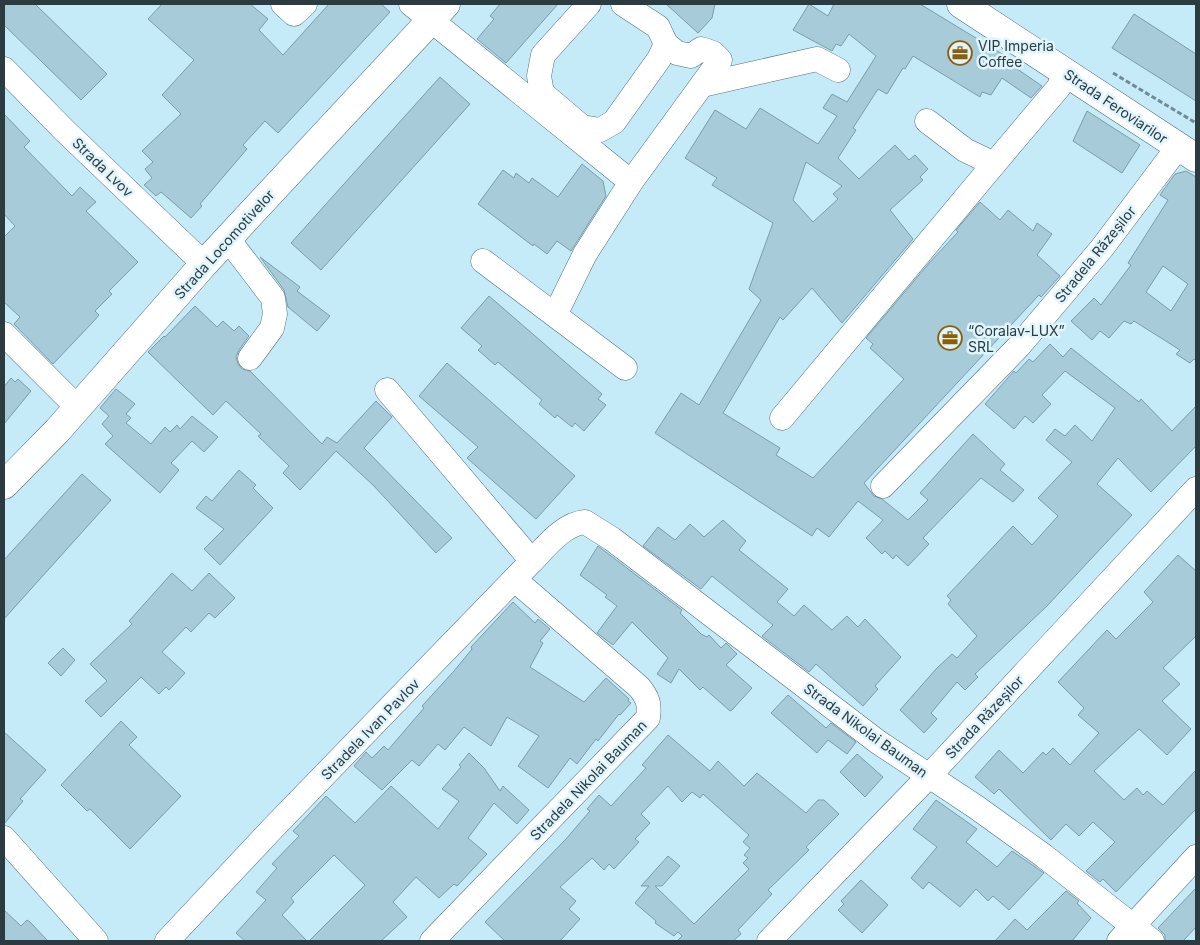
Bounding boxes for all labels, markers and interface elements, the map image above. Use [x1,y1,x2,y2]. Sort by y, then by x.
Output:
place label: VIP Imperia Coffee [978,37,1054,70]
office icon: VIP Imperia Coffee [947,40,973,66]
street label: Strada Feroviarilor [1061,65,1171,147]
street label: Strada Lvov [69,134,137,200]
street label: Strada Locomotivelor [170,186,278,302]
street label: Stradela Răzeșilor [1051,202,1140,306]
place label: “Coralav-LUX” SRL [968,322,1065,355]
office icon: “Coralav-LUX” SRL [937,325,963,351]
street label: Strada Răzeșilor [941,672,1028,763]
street label: Stradela Ivan Pavlov [317,675,423,783]
street label: Strada Nikolai Bauman [801,679,931,781]
street label: Stradela Nikolai Bauman [526,716,650,844]

